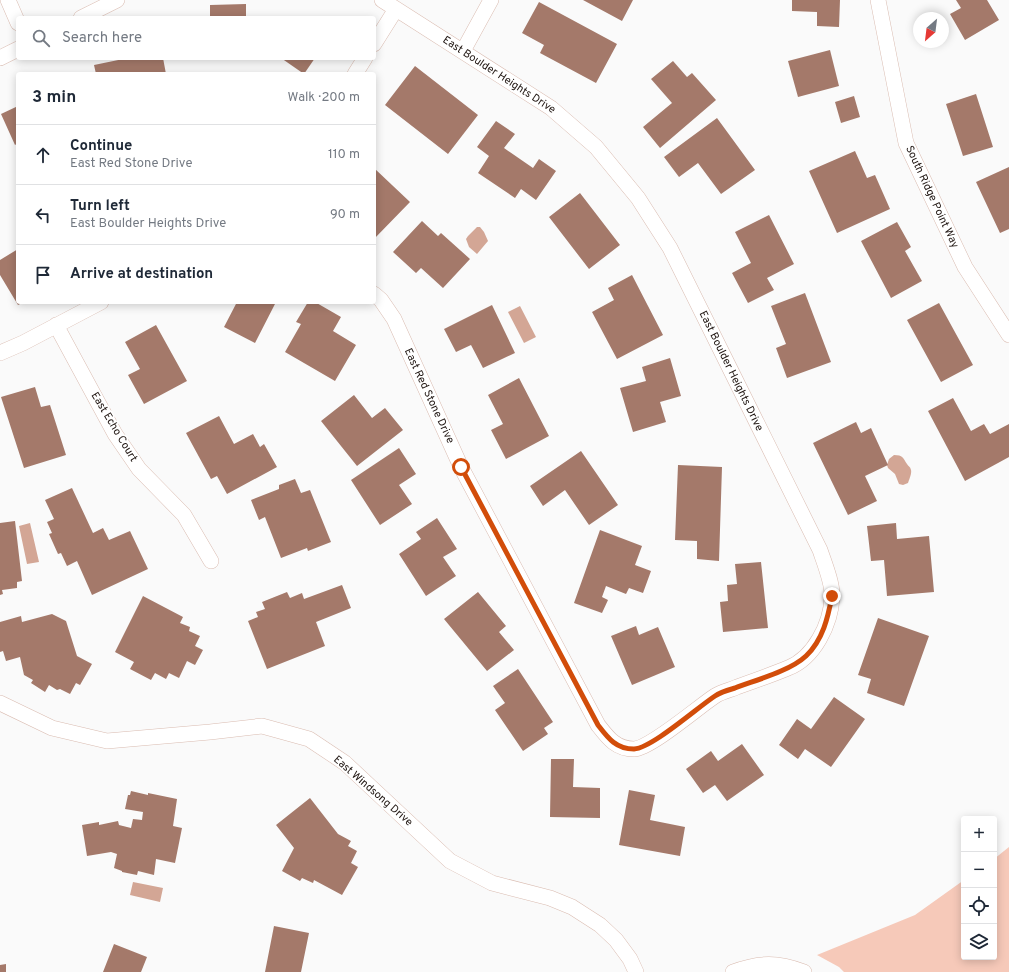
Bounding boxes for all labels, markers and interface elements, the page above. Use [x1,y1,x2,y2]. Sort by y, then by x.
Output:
north arrow [913,12,949,48]
search box [16,16,376,60]
icon: search [30,27,52,49]
text: Search here [62,29,142,48]
street label: East Boulder Heights Drive [440,33,558,117]
text: 3 min [32,87,76,109]
text: Walk · 200 m [288,90,360,106]
text: Continue [70,137,132,156]
icon: ahead [32,144,54,166]
street label: South Ridge Point Way [902,144,962,251]
text: 110 m [328,147,360,163]
text: East Red Stone Drive [70,156,192,172]
text: Turn left [70,197,130,216]
icon: left [32,204,54,226]
text: 90 m [330,207,360,223]
text: East Boulder Heights Drive [70,216,226,232]
icon: arrive [32,264,54,286]
text: Arrive at destination [70,265,213,284]
street label: East Boulder Heights Drive [696,309,766,434]
street label: East Red Stone Drive [401,346,457,446]
street label: East Echo Court [88,389,140,465]
route start [452,458,470,476]
route end [823,587,841,605]
street label: East Windsong Drive [330,753,416,829]
map controls [961,816,997,960]
button: + [961,816,997,852]
button: − [961,852,997,888]
button: locate [961,888,997,924]
button: layers [961,924,997,960]

